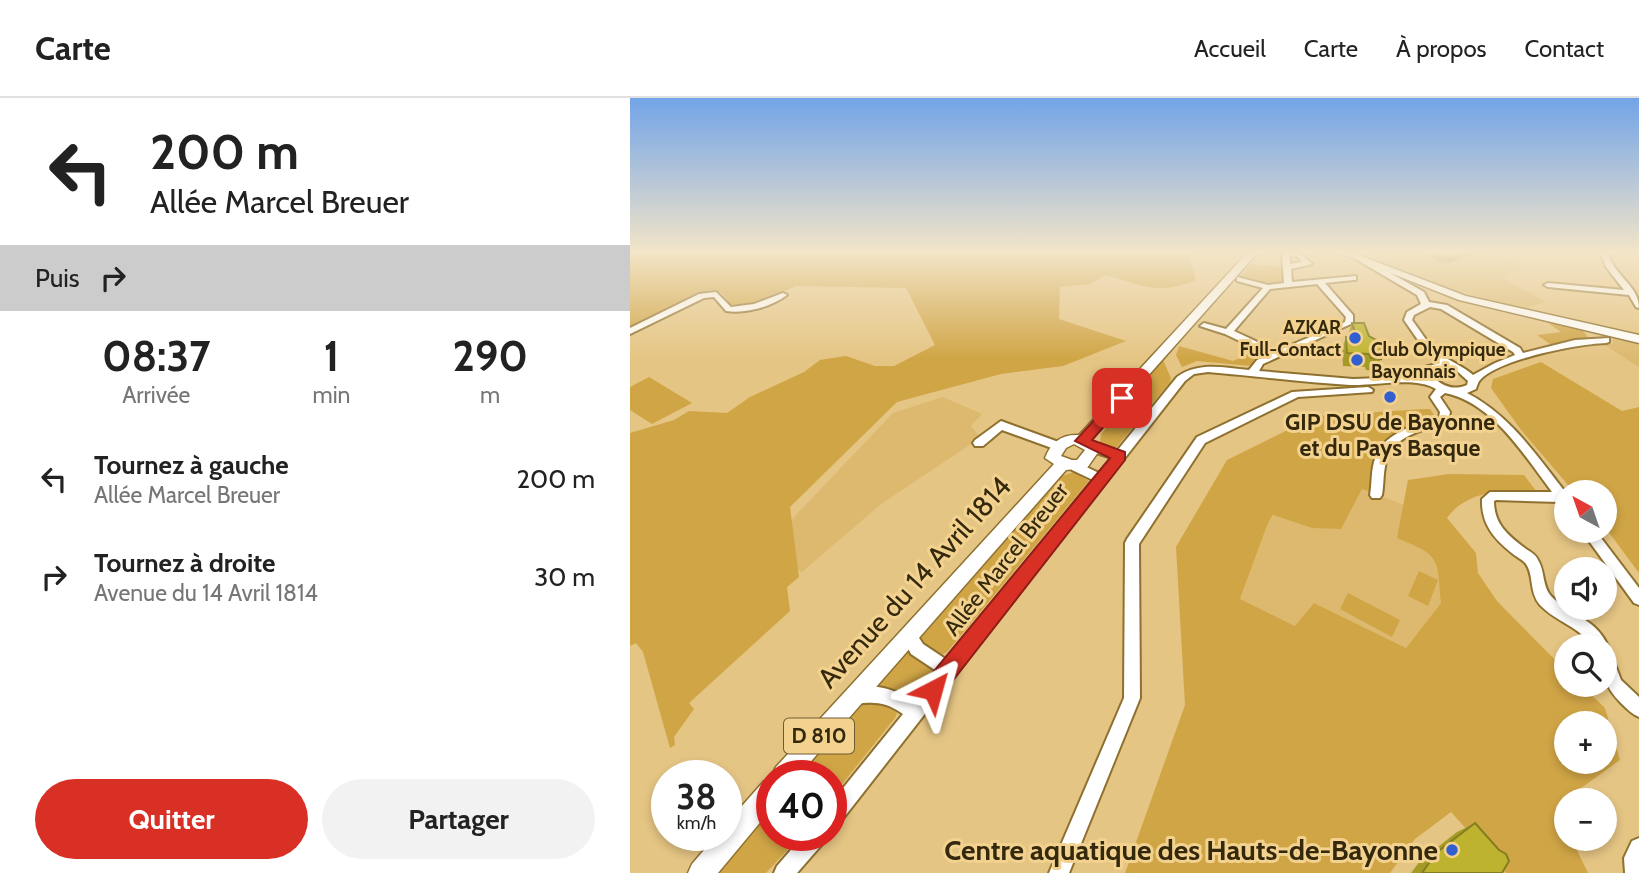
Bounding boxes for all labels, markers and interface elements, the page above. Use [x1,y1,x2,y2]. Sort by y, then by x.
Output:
text: Carte [35,28,111,68]
text: Accueil [1194,34,1266,63]
text: Carte [1304,34,1358,63]
text: À propos [1396,34,1487,63]
text: Contact [1525,34,1604,63]
text: 200 m [150,122,299,181]
icon: left [35,126,126,217]
text: Allée Marcel Breuer [150,182,409,221]
icon: right [94,259,132,297]
text: Puis [35,262,80,294]
place label: AZKAR Full-Contact [1239,316,1341,361]
text: 08:37 [102,330,210,382]
text: 1 [324,330,339,382]
text: 290 [452,330,528,382]
marker: AZKAR Full-Contact [1347,330,1363,346]
place label: Club Olympique Bayonnais [1371,338,1506,383]
marker: Club Olympique Bayonnais [1349,352,1365,368]
pin [1092,368,1152,428]
icon: arrive [1103,379,1141,417]
text: Arrivée [122,381,190,409]
text: min [313,381,350,409]
text: m [480,381,500,409]
marker: GIP DSU de Bayonne et du Pays Basque [1382,389,1398,405]
place label: GIP DSU de Bayonne et du Pays Basque [1285,408,1495,462]
text: Tournez à gauche [94,449,289,481]
icon: left [35,460,73,498]
text: 200 m [516,463,595,495]
street label: Avenue du 14 Avril 1814 [810,469,1018,695]
street label: Allée Marcel Breuer [938,476,1075,641]
north arrow [1554,480,1617,542]
map controls [1554,480,1617,851]
text: Allée Marcel Breuer [94,481,280,509]
text: Tournez à droite [94,547,276,579]
button: sound [1554,557,1617,620]
icon: right [35,558,73,596]
text: 30 m [534,561,595,593]
text: Avenue du 14 Avril 1814 [94,579,318,607]
button: search [1554,634,1617,697]
position arrow [896,653,970,727]
button: + [1554,711,1617,774]
road number: D 810 [784,718,854,754]
speed limit sign: 40 [756,760,847,851]
text: 38 [676,775,717,818]
button: Quitter [35,779,308,859]
button: Partager [322,779,595,859]
button: − [1554,788,1617,851]
text: km/h [677,812,716,834]
place label: Centre aquatique des Hauts-de-Bayonne [944,833,1438,867]
marker: Centre aquatique des Hauts-de-Bayonne [1444,842,1460,858]

